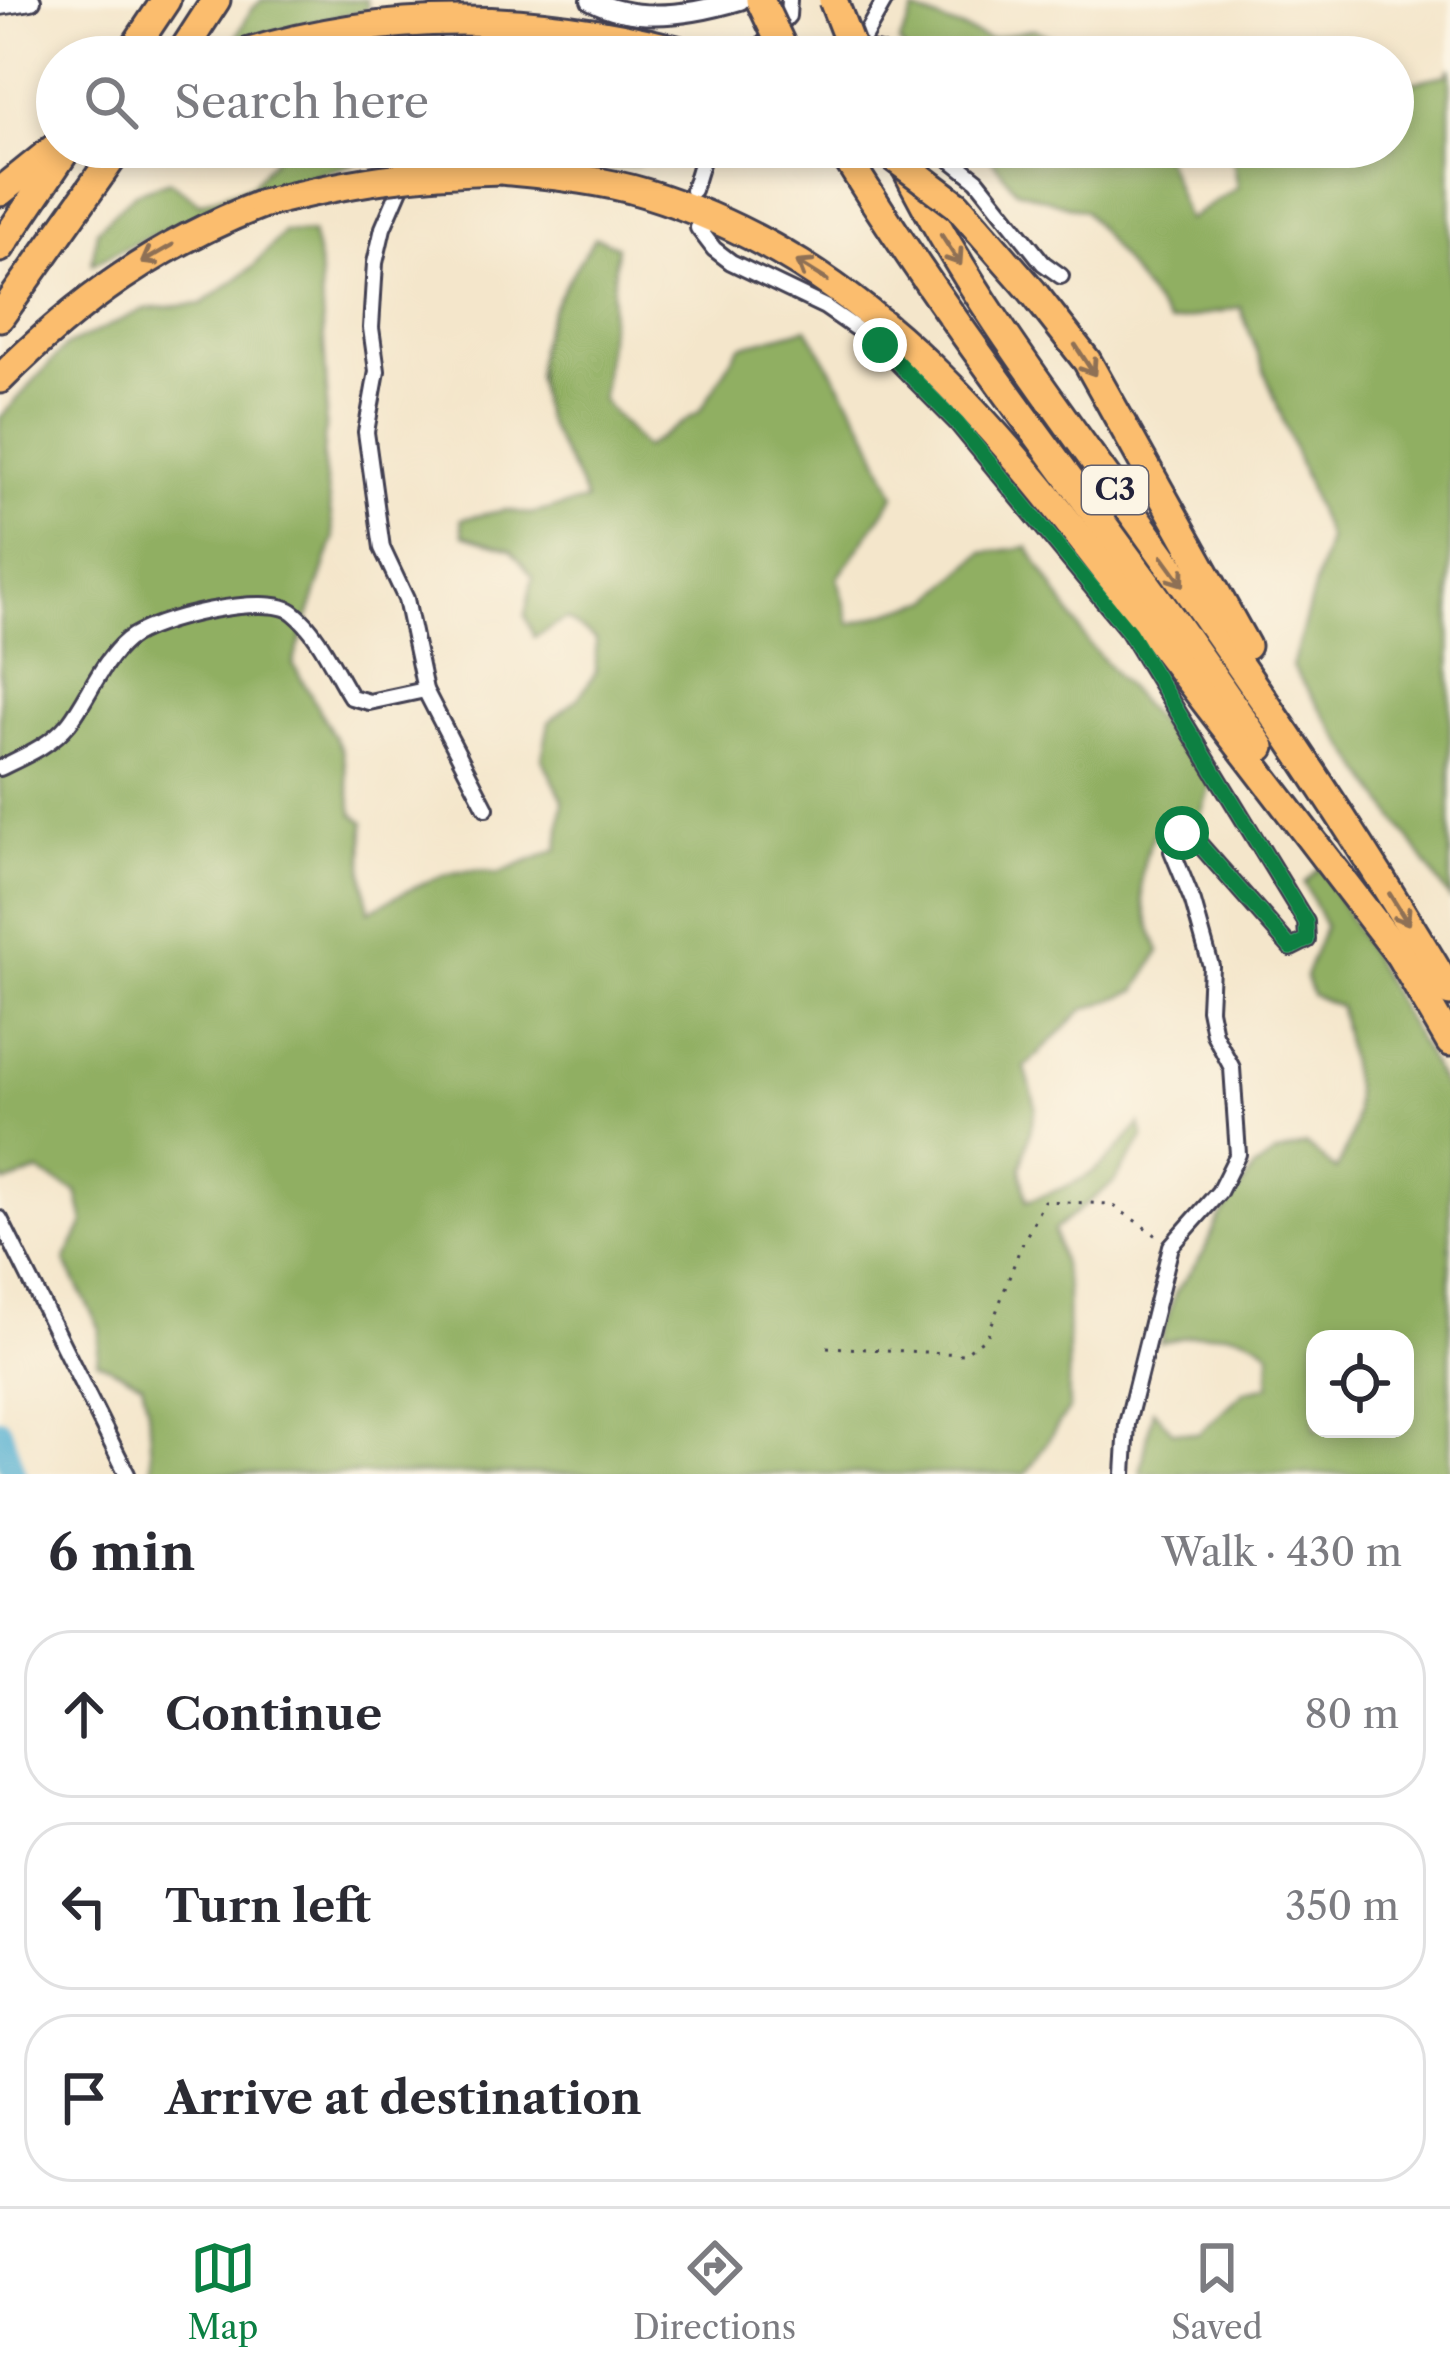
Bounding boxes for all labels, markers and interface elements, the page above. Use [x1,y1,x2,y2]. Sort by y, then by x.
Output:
search box [36,36,1414,168]
icon: search [78,69,144,135]
text: Search here [174,74,429,130]
one-way arrow [939,233,963,267]
one-way arrow [140,242,174,266]
one-way arrow [796,259,830,283]
route end [853,318,907,372]
one-way arrow [1072,343,1097,377]
road number: C3 [1082,466,1148,514]
one-way arrow [1160,553,1185,587]
route start [1155,806,1209,860]
one-way arrow [1387,891,1411,925]
map controls [1306,1330,1414,1438]
button: locate [1306,1330,1414,1438]
text: 6 min [48,1521,195,1583]
text: Walk · 430 m [1162,1528,1402,1576]
icon: ahead [51,1681,117,1747]
text: Continue [165,1686,382,1742]
text: 80 m [1304,1690,1399,1738]
icon: left [51,1873,117,1939]
text: Turn left [165,1878,371,1934]
text: 350 m [1285,1882,1399,1930]
icon: arrive [51,2065,117,2131]
text: Arrive at destination [165,2070,642,2126]
tab: Map [187,2235,258,2348]
tab: Directions [633,2235,796,2348]
tab: Saved [1171,2235,1263,2348]

